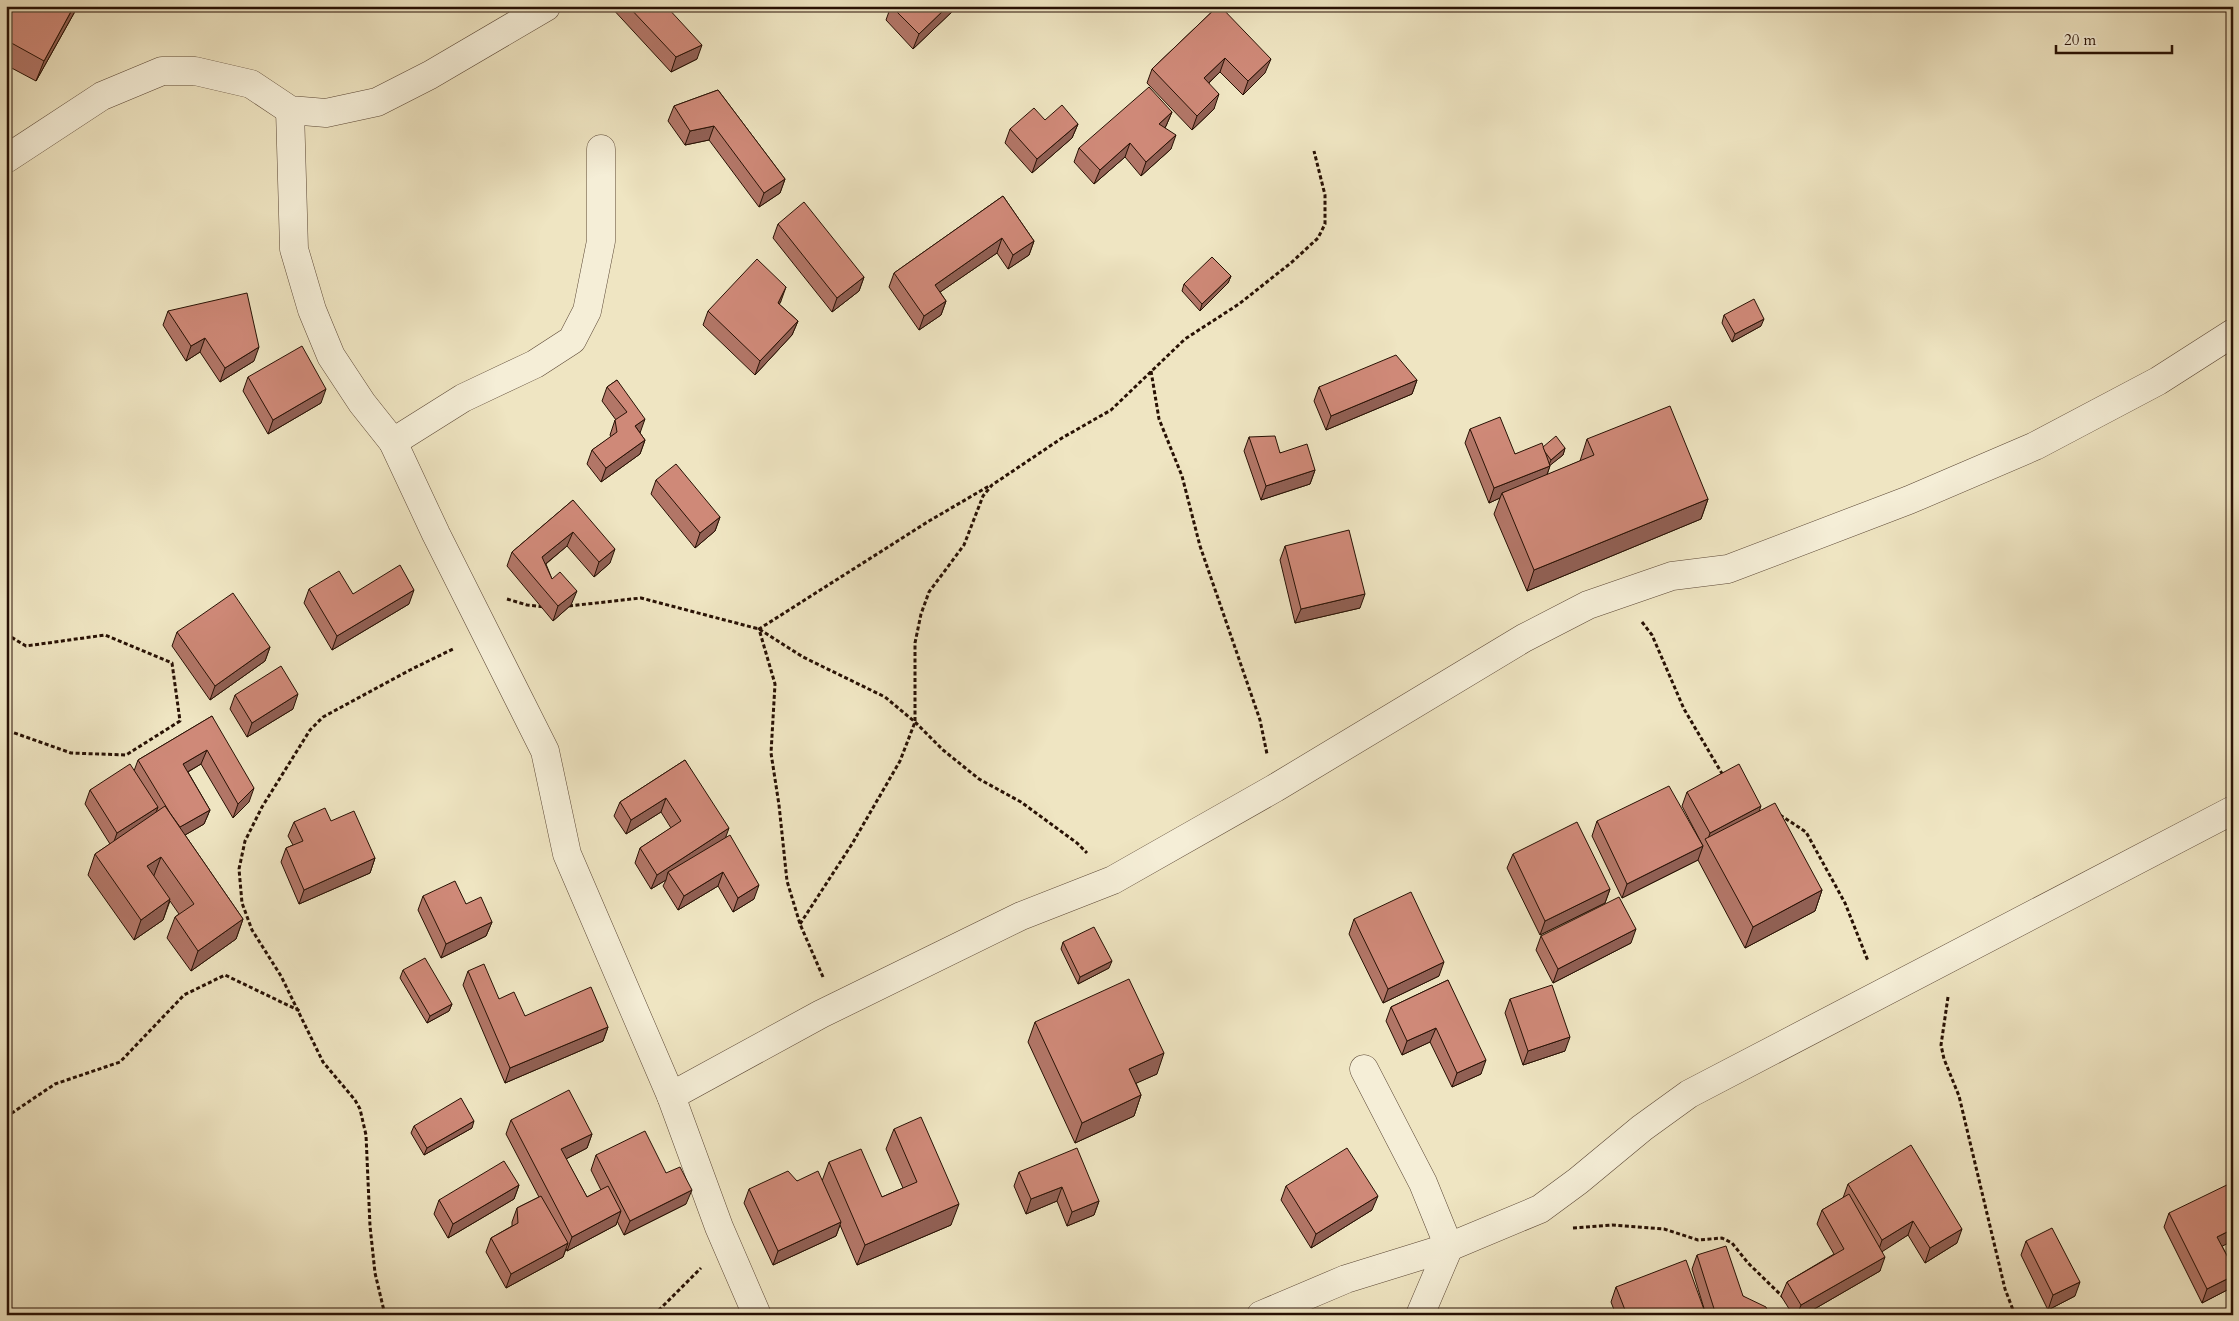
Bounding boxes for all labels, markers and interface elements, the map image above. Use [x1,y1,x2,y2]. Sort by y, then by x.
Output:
scale bar [2056,22,2173,54]
text: 20 m [2064,30,2096,50]

